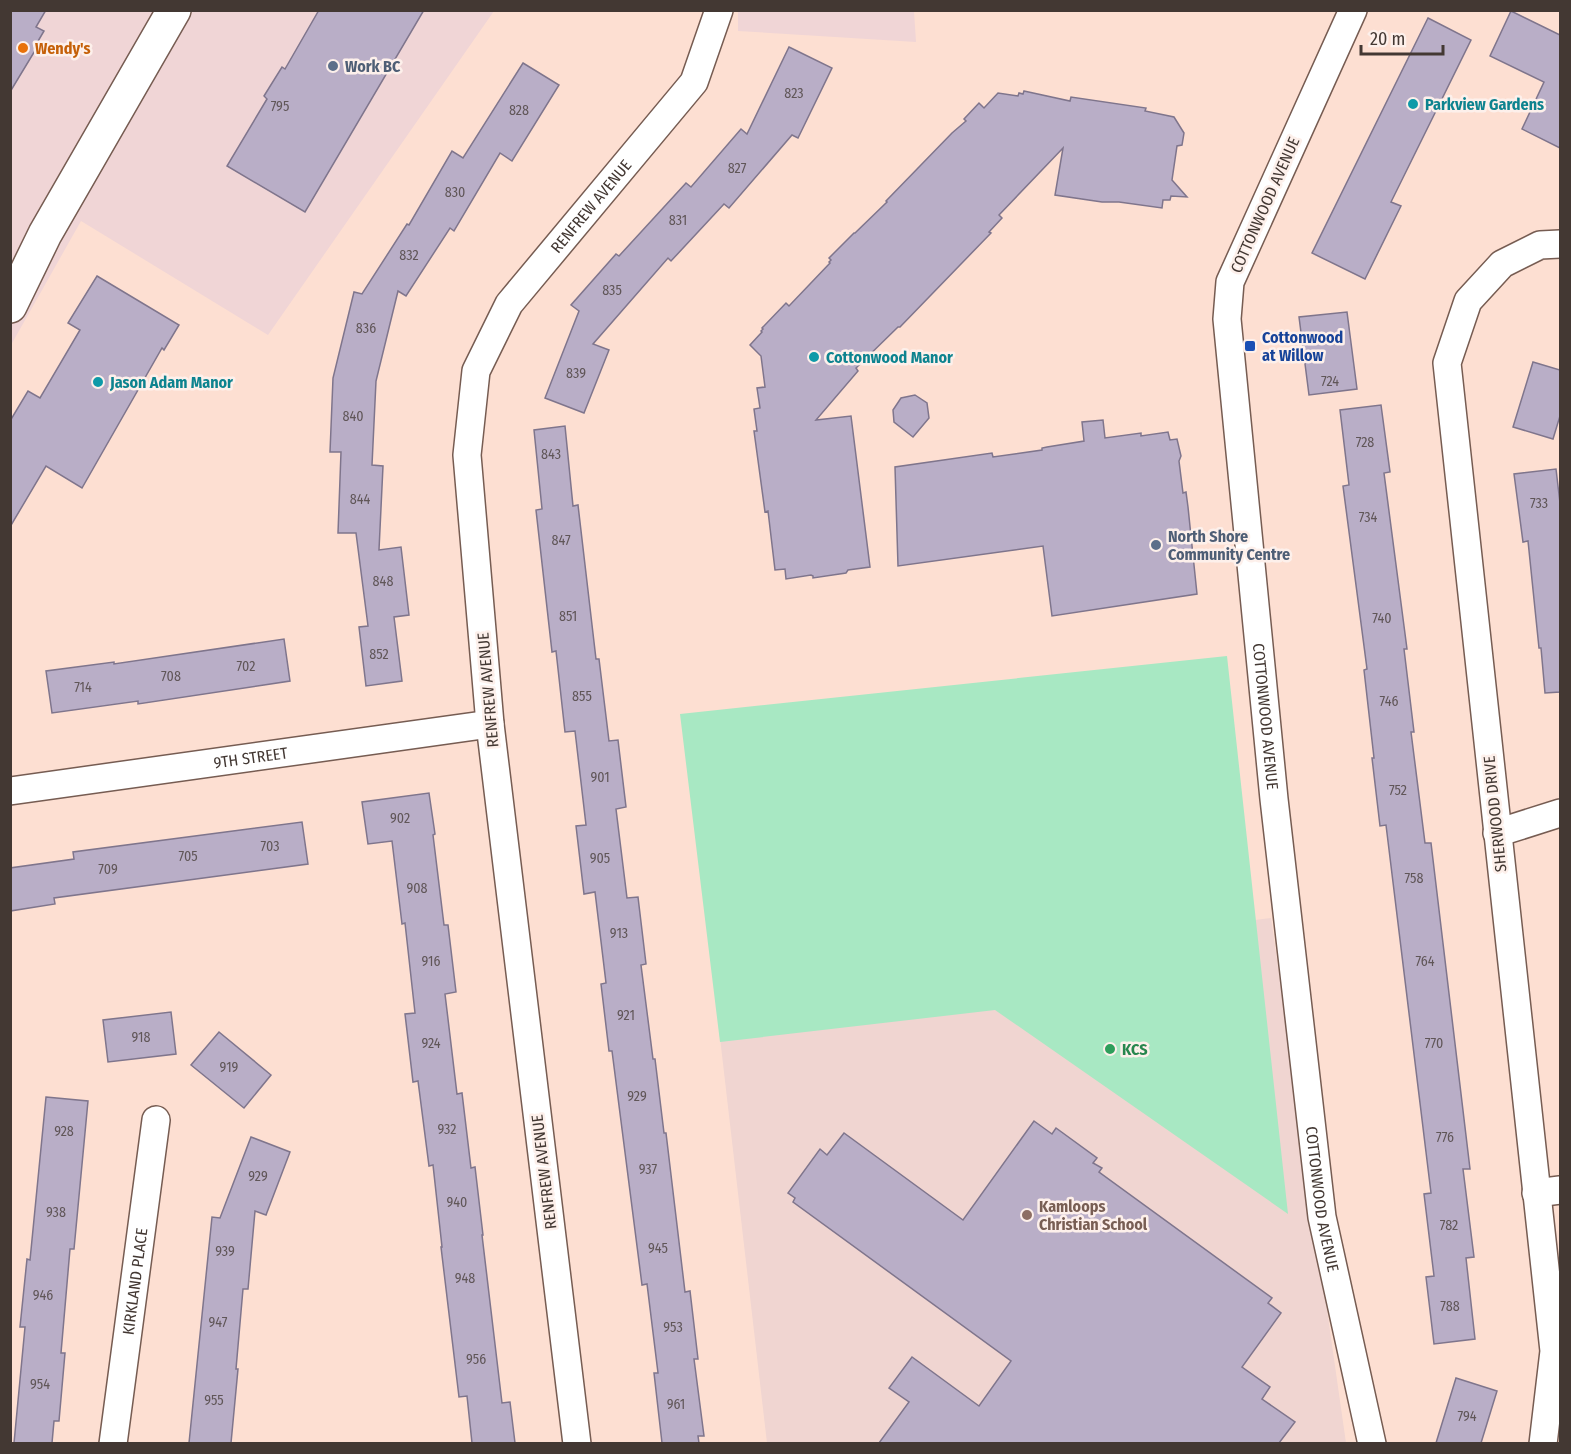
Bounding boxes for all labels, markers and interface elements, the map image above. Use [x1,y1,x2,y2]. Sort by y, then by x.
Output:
scale bar [1361,18,1444,56]
text: 20 m [1370,28,1405,50]
place label: Wendy's [35,39,90,58]
marker: Wendy's [16,41,30,55]
place label: Work BC [345,57,401,76]
marker: Work BC [326,59,340,73]
house number: 823 [784,85,804,102]
place label: Parkview Gardens [1425,95,1544,114]
marker: Parkview Gardens [1406,97,1420,111]
house number: 795 [271,98,289,115]
house number: 828 [509,102,529,119]
street label: COTTONWOOD AVENUE [1226,134,1304,276]
street label: RENFREW AVENUE [546,156,635,256]
house number: 827 [728,160,747,177]
house number: 830 [445,184,465,201]
house number: 831 [669,212,687,229]
house number: 832 [399,247,419,264]
house number: 835 [602,282,622,299]
house number: 836 [356,320,376,337]
place label: Cottonwood at Willow [1262,328,1343,365]
marker: Cottonwood at Willow [1243,339,1257,353]
place label: Cottonwood Manor [826,348,953,367]
marker: Cottonwood Manor [807,350,821,364]
house number: 839 [566,365,586,382]
place label: Jason Adam Manor [109,373,233,392]
house number: 724 [1321,373,1339,390]
marker: Jason Adam Manor [91,375,105,389]
house number: 840 [342,408,364,425]
house number: 728 [1356,434,1374,451]
house number: 843 [541,446,561,463]
house number: 844 [350,491,370,508]
house number: 733 [1530,495,1548,512]
house number: 734 [1359,509,1378,526]
place label: North Shore Community Centre [1168,527,1290,564]
house number: 847 [551,532,571,549]
marker: North Shore Community Centre [1149,538,1163,552]
house number: 848 [373,573,393,590]
house number: 851 [559,608,577,625]
house number: 740 [1372,610,1392,627]
street label: RENFREW AVENUE [474,632,502,748]
street label: COTTONWOOD AVENUE [1249,642,1283,791]
house number: 852 [369,646,389,663]
house number: 702 [237,658,255,675]
house number: 708 [161,668,181,685]
house number: 714 [74,679,92,696]
house number: 855 [572,688,592,705]
house number: 746 [1380,693,1399,710]
street label: 9TH STREET [212,743,289,772]
street label: SHERWOOD DRIVE [1479,755,1511,873]
house number: 901 [590,769,610,786]
house number: 752 [1389,782,1407,799]
house number: 902 [390,810,410,827]
house number: 703 [261,838,279,855]
house number: 705 [178,848,198,865]
house number: 905 [590,850,610,867]
house number: 709 [98,861,118,878]
house number: 758 [1405,870,1423,887]
house number: 908 [406,880,428,897]
house number: 913 [610,925,628,942]
house number: 916 [422,953,441,970]
house number: 764 [1415,953,1435,970]
house number: 921 [617,1007,635,1024]
house number: 918 [131,1029,151,1046]
house number: 924 [421,1035,441,1052]
house number: 770 [1425,1035,1443,1052]
place label: KCS [1122,1040,1148,1059]
marker: KCS [1103,1042,1117,1056]
house number: 919 [220,1059,239,1076]
house number: 929 [627,1088,647,1105]
street label: RENFREW AVENUE [528,1114,560,1230]
house number: 932 [438,1121,456,1138]
house number: 928 [54,1123,74,1140]
street label: COTTONWOOD AVENUE [1302,1125,1343,1274]
house number: 776 [1436,1129,1454,1146]
house number: 937 [639,1161,658,1178]
house number: 929 [248,1168,268,1185]
house number: 940 [447,1194,467,1211]
place label: Kamloops Christian School [1039,1197,1148,1234]
house number: 938 [46,1204,66,1221]
marker: Kamloops Christian School [1020,1208,1034,1222]
house number: 782 [1440,1217,1458,1234]
street label: KIRKLAND PLACE [118,1227,151,1336]
house number: 945 [648,1240,668,1257]
house number: 939 [215,1243,235,1260]
house number: 948 [455,1270,475,1287]
house number: 946 [33,1287,53,1304]
house number: 788 [1440,1298,1460,1315]
house number: 947 [209,1314,228,1331]
house number: 953 [663,1319,683,1336]
house number: 956 [466,1351,486,1368]
house number: 954 [30,1376,50,1393]
house number: 955 [204,1392,224,1409]
house number: 961 [667,1396,685,1413]
house number: 794 [1458,1408,1477,1425]

